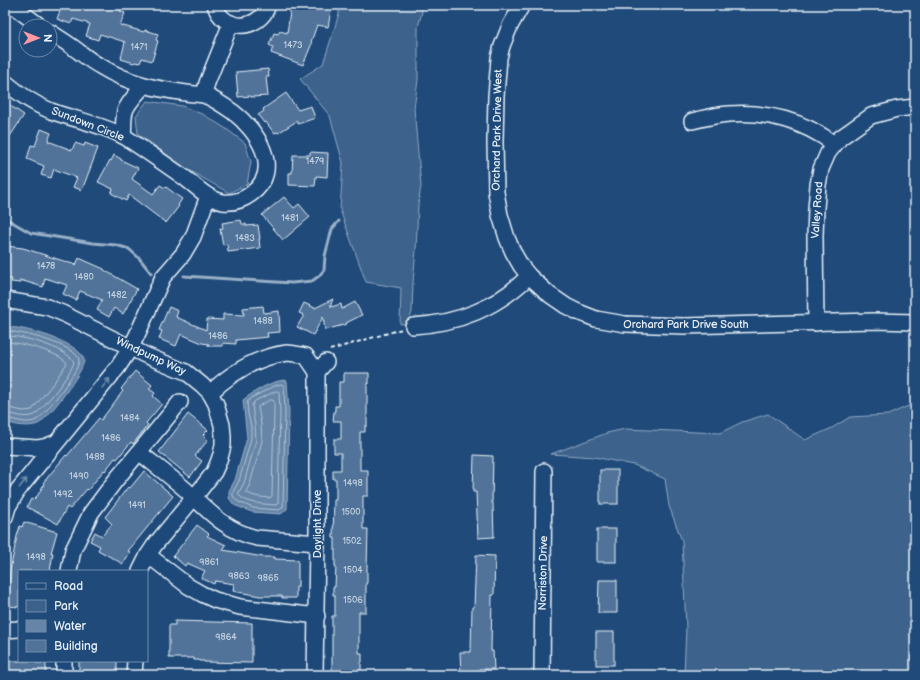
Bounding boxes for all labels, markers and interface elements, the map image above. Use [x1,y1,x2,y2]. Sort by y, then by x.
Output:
north arrow [18,18,58,58]
text: N [41,34,54,42]
house number: 1473 [284,40,303,51]
house number: 1471 [131,42,147,53]
street label: Orchard Park Drive West [489,69,505,191]
street label: Sundown Circle [50,104,127,144]
house number: 1479 [306,156,324,167]
street label: Valley Road [809,181,825,239]
house number: 1481 [281,213,299,224]
house number: 1483 [235,233,255,244]
house number: 1478 [37,261,55,272]
house number: 1480 [74,272,94,283]
house number: 1482 [107,290,127,301]
house number: 1488 [253,316,273,327]
street label: Orchard Park Drive South [623,318,749,331]
house number: 1486 [208,331,228,342]
street label: Windpump Way [114,334,188,378]
one-way arrow [101,377,110,388]
house number: 1484 [120,413,140,424]
house number: 1486 [101,433,121,444]
house number: 1488 [85,452,105,463]
house number: 1490 [69,471,89,482]
one-way arrow [19,478,28,489]
house number: 1498 [343,478,363,489]
house number: 1492 [53,489,73,500]
street label: Daylight Drive [311,489,324,558]
house number: 1491 [128,500,146,511]
house number: 1500 [341,507,361,518]
street label: Norriston Drive [536,535,550,611]
house number: 1502 [342,536,362,547]
house number: 1498 [26,552,46,563]
house number: 9861 [199,557,219,568]
house number: 1504 [343,565,363,576]
legend [18,570,148,662]
house number: 9863 [228,571,250,582]
house number: 9865 [257,573,279,584]
text: Road [54,579,83,594]
house number: 1506 [343,595,363,606]
text: Park [54,599,78,614]
text: Water [54,619,86,634]
house number: 9864 [215,632,237,643]
text: Building [54,639,98,654]

